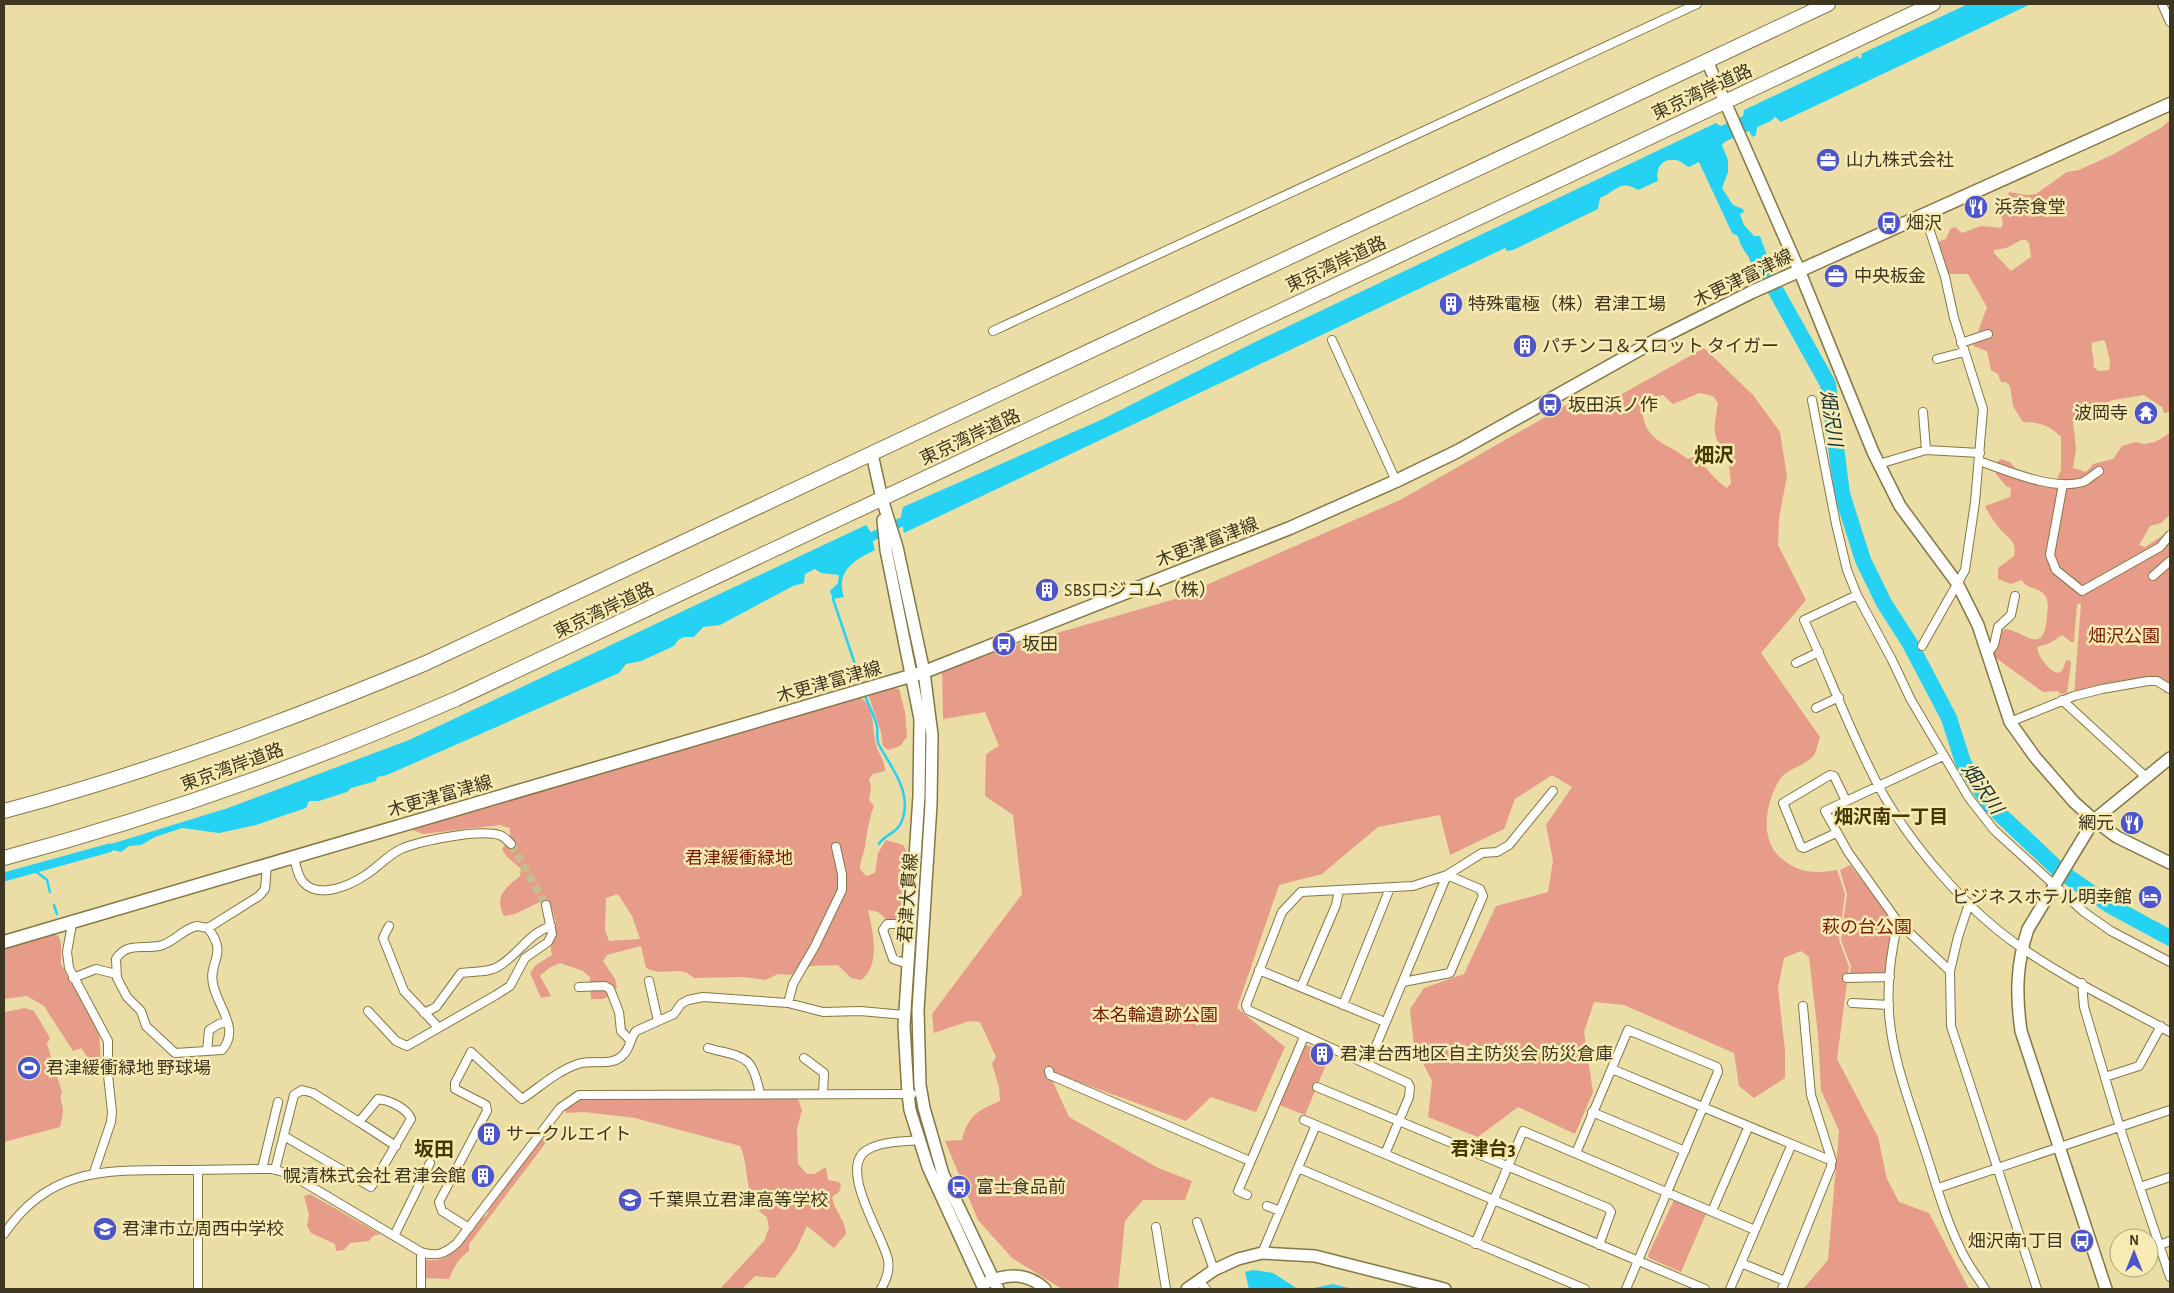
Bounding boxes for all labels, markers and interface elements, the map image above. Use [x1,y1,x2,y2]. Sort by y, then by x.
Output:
street label: 東京湾岸道路 [1649,60,1755,124]
office icon: 山九株式会社 [1815,147,1841,173]
place label: 山九株式会社 [1846,151,1954,170]
restaurant icon: 浜奈食堂 [1963,194,1989,220]
place label: 浜奈食堂 [1994,197,2066,217]
bus stop icon: 畑沢 [1876,210,1902,236]
place label: 畑沢 [1906,214,1942,233]
street label: 東京湾岸道路 [1283,232,1389,296]
street label: 木更津富津線 [1690,245,1796,311]
office icon: 中央板金 [1823,263,1849,289]
place label: 中央板金 [1854,267,1926,286]
building icon: 特殊電極（株）君津工場 [1438,291,1464,317]
place label: 特殊電極（株）君津工場 [1468,294,1666,314]
building icon: パチンコ＆スロット タイガー [1512,333,1538,359]
place label: パチンコ＆スロット タイガー [1542,337,1779,356]
water label: 畑沢川 [1817,388,1846,450]
bus stop icon: 坂田浜ノ作 [1537,392,1563,418]
place label: 坂田浜ノ作 [1568,395,1658,415]
temple icon: 波岡寺 [2133,400,2159,426]
place label: 波岡寺 [2074,404,2128,423]
street label: 東京湾岸道路 [917,405,1023,469]
district label: 畑沢 [1694,445,1734,466]
street label: 木更津富津線 [1153,513,1261,571]
building icon: SBSロジコム（株） [1034,577,1060,603]
street label: 東京湾岸道路 [551,578,657,642]
place label: SBSロジコム（株） [1064,580,1217,600]
park label: 畑沢公園 [2088,627,2160,646]
bus stop icon: 坂田 [991,631,1017,657]
place label: 坂田 [1022,635,1058,654]
street label: 木更津富津線 [774,658,884,706]
street label: 東京湾岸道路 [178,739,286,795]
water label: 畑沢川 [1958,759,2008,819]
street label: 木更津富津線 [385,772,495,820]
district label: 畑沢南一丁目 [1834,807,1948,827]
restaurant icon: 網元 [2119,810,2145,836]
place label: 網元 [2078,814,2114,833]
park label: 君津緩衝緑地 [685,848,793,868]
street label: 君津大貫線 [895,852,921,944]
hotel icon: ビジネスホテル明幸館 [2137,884,2163,910]
place label: ビジネスホテル明幸館 [1952,888,2132,907]
park label: 萩の台公園 [1822,917,1912,937]
park label: 本名輪遺跡公園 [1092,1005,1218,1025]
building icon: 君津台西地区自主防災会 防災倉庫 [1309,1041,1335,1067]
place label: 君津台西地区自主防災会 防災倉庫 [1340,1044,1613,1064]
sports icon: 君津緩衝緑地 野球場 [16,1055,42,1081]
place label: 君津緩衝緑地 野球場 [46,1058,211,1078]
building icon: サークルエイト [476,1121,502,1147]
place label: サークルエイト [506,1125,631,1144]
district label: 君津台3 [1450,1138,1516,1159]
district label: 坂田 [414,1139,454,1160]
building icon: 幌清株式会社 君津会館 [470,1163,496,1189]
place label: 幌清株式会社 君津会館 [283,1167,466,1186]
bus stop icon: 富士食品前 [946,1174,972,1200]
place label: 富士食品前 [976,1177,1066,1197]
school or university icon: 千葉県立君津高等学校 [617,1187,643,1213]
place label: 千葉県立君津高等学校 [648,1190,828,1210]
school or university icon: 君津市立周西中学校 [92,1216,118,1242]
place label: 君津市立周西中学校 [122,1219,284,1239]
bus stop icon: 畑沢南1丁目 [2069,1228,2095,1254]
north arrow [2109,1228,2159,1278]
place label: 畑沢南1丁目 [1968,1232,2064,1251]
text: N [2129,1234,2139,1248]

